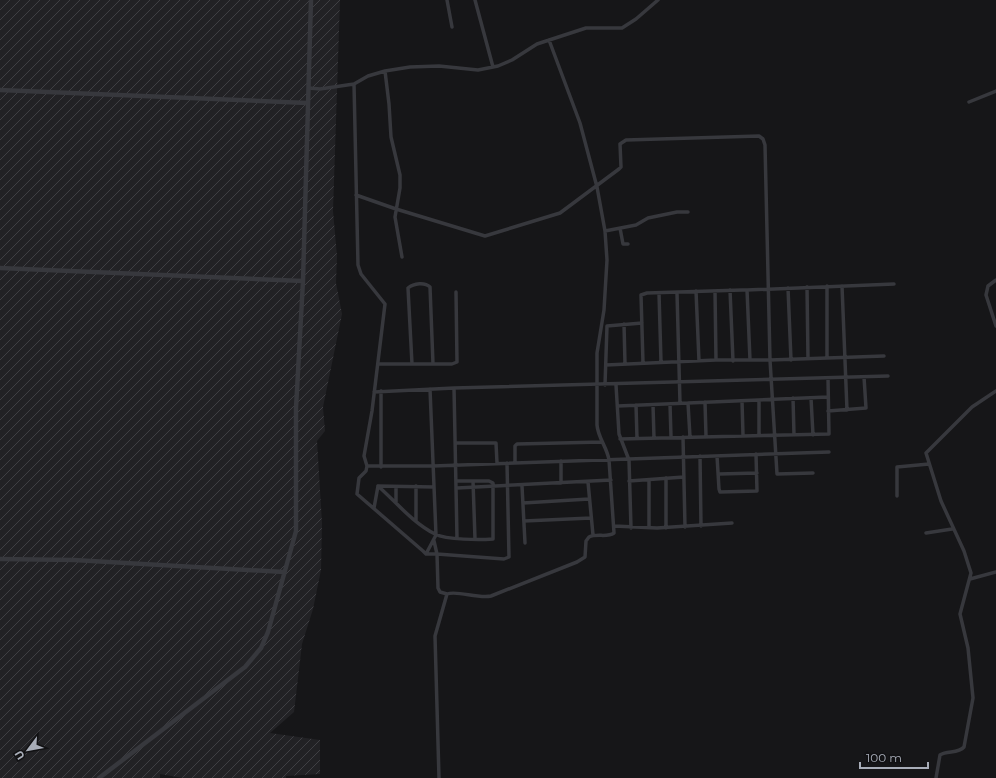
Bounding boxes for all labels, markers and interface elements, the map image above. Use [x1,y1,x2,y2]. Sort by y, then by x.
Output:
north arrow [8,730,48,770]
scale bar [860,744,928,770]
text: U [11,748,28,763]
text: 100 m [866,750,902,765]

